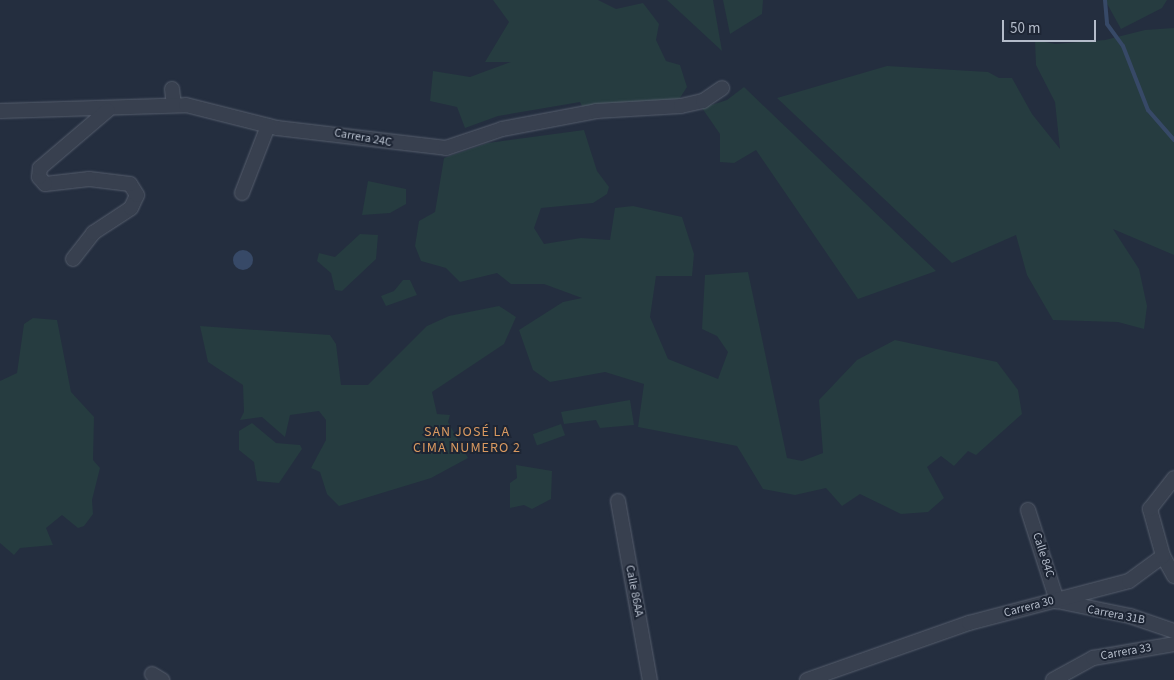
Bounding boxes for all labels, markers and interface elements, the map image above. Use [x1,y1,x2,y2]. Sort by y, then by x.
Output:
scale bar [1004,10,1098,42]
text: 50 m [1010,18,1040,39]
street label: Carrera 24C [333,126,393,150]
district label: SAN JOSÉ LA CIMA NUMERO 2 [411,424,523,457]
street label: Calle 84C [1029,531,1057,579]
street label: Calle 86AA [622,564,646,618]
street label: Carrera 30 [1002,593,1056,621]
street label: Carrera 31B [1086,602,1146,628]
street label: Carrera 33 [1099,640,1153,664]

